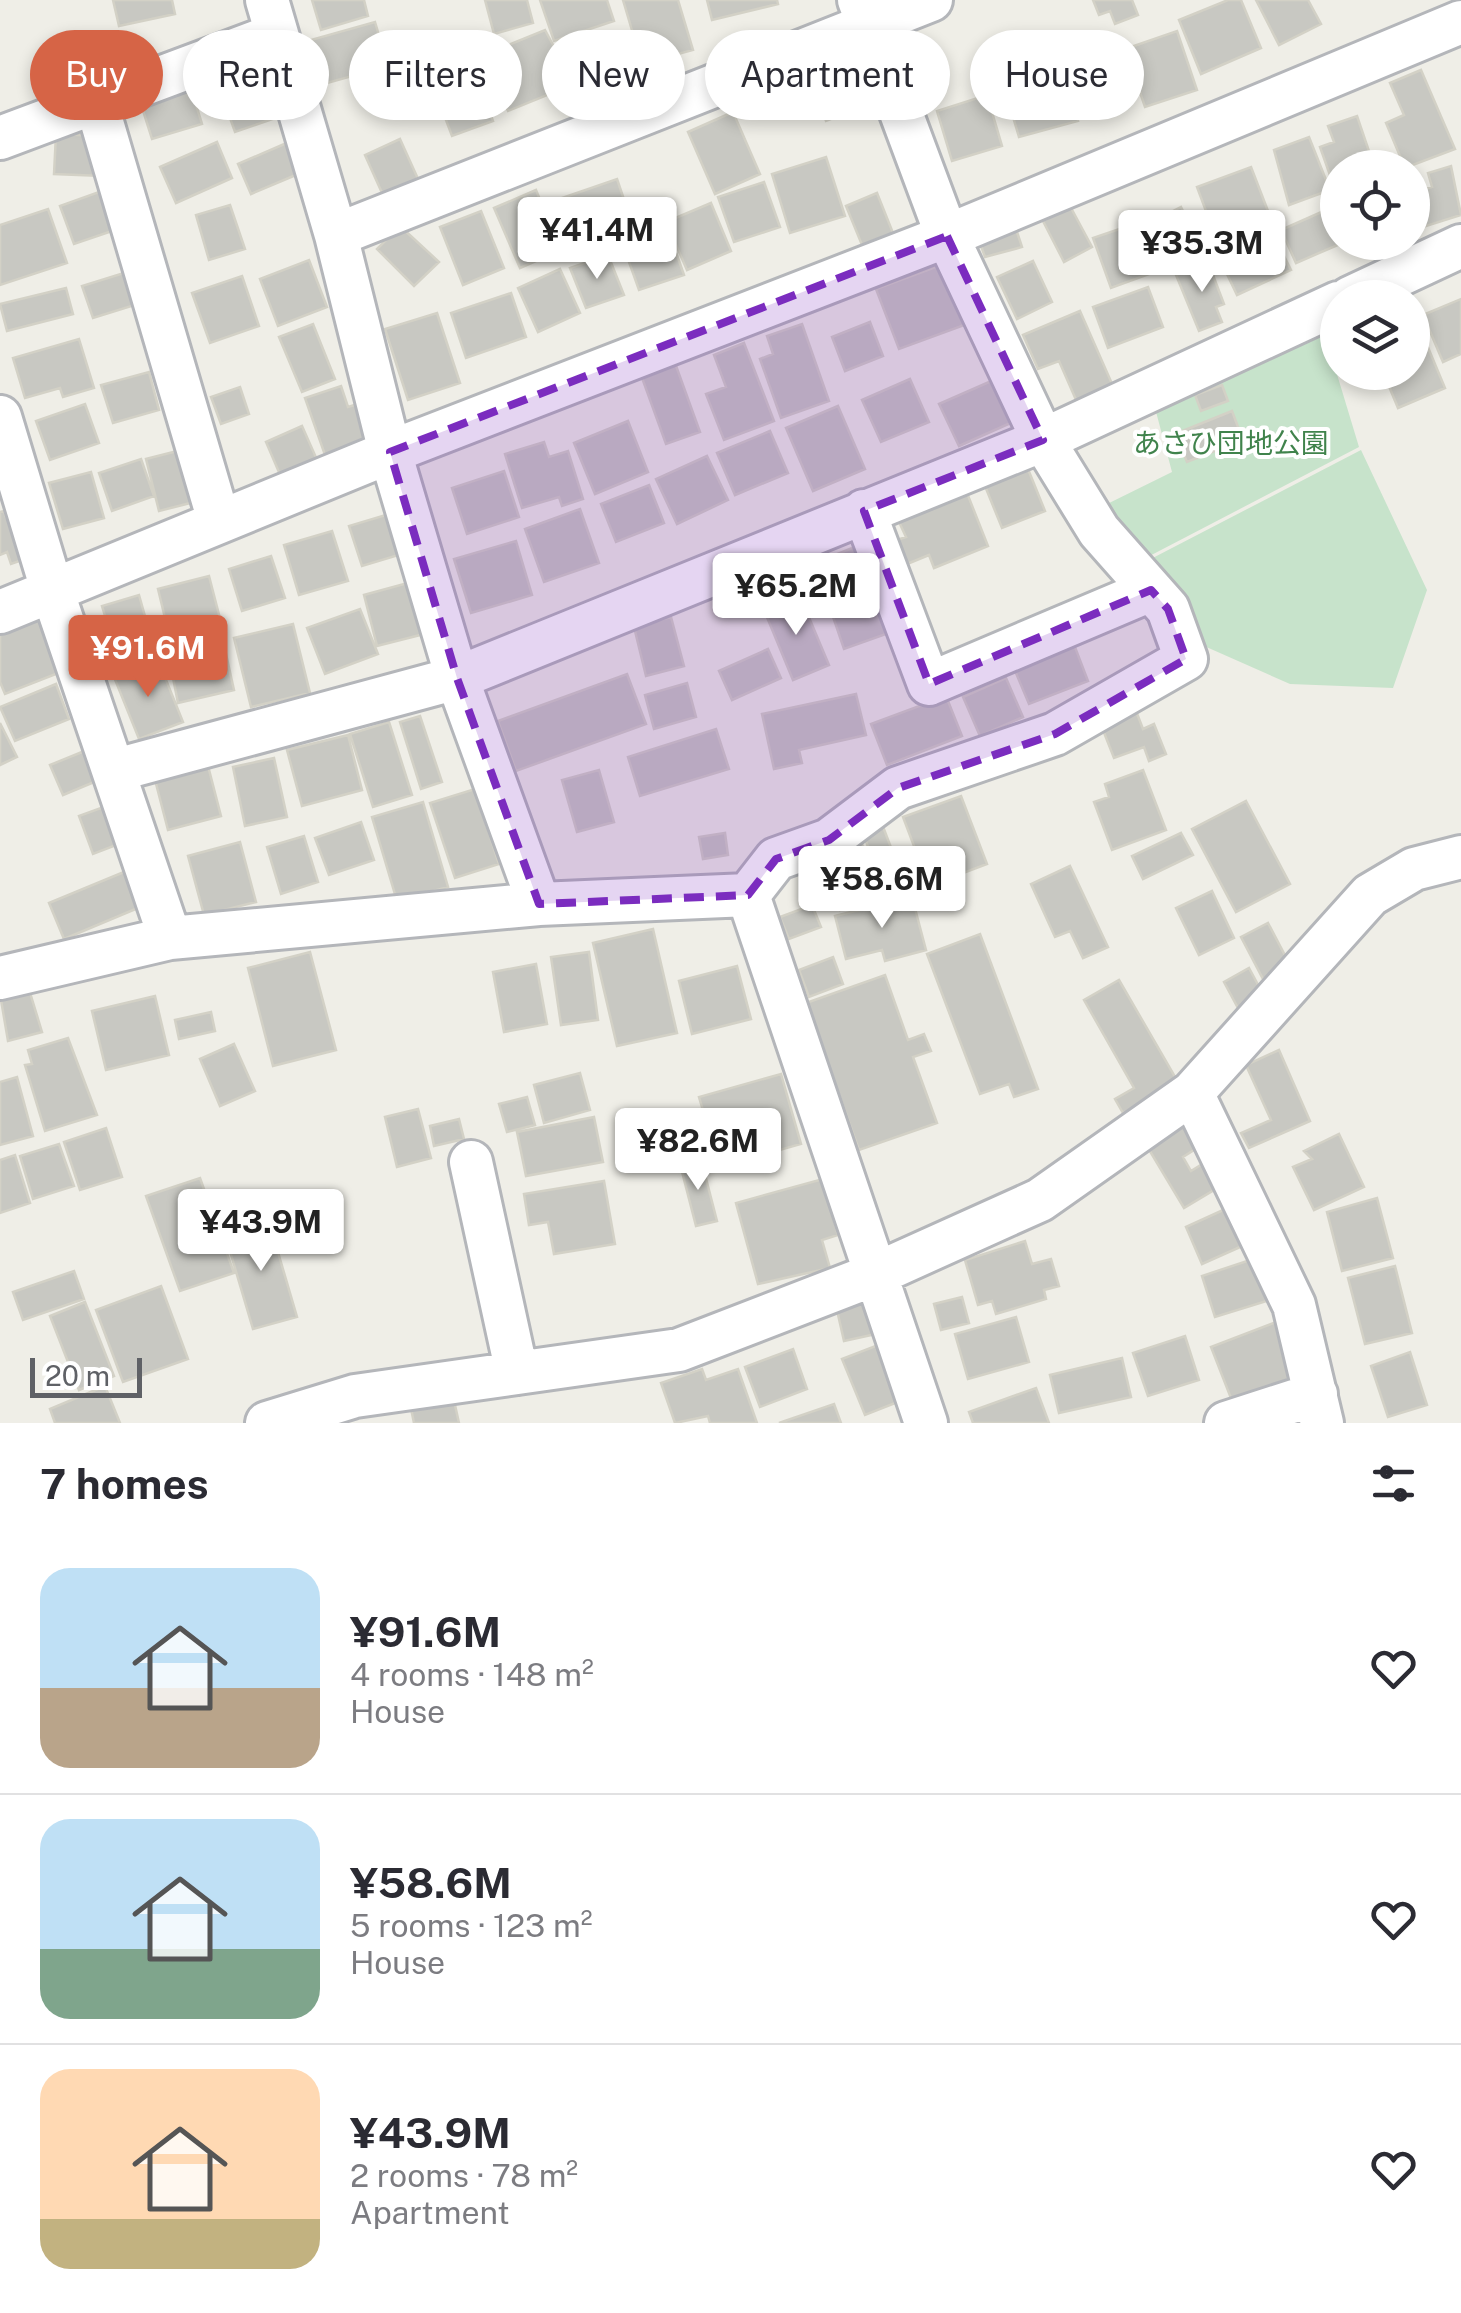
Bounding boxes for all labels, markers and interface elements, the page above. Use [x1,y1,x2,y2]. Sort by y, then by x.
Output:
chip: Buy [30,30,163,120]
chip: Rent [183,30,329,120]
chip: Filters [349,30,522,120]
chip: New [542,30,685,120]
chip: Apartment [705,30,950,120]
chip: House [970,30,1144,120]
map controls [1320,150,1430,390]
button: locate [1320,150,1430,260]
pin: ¥41.4M [516,197,678,282]
pin: ¥35.3M [1121,210,1283,295]
text: ¥41.4M [540,211,654,248]
text: ¥35.3M [1140,224,1264,261]
button: layers [1320,280,1430,390]
park label: あさひ団地公園 [1133,426,1329,459]
pin: ¥65.2M [715,553,877,638]
text: ¥65.2M [735,567,857,604]
pin: ¥91.6M [67,615,229,700]
text: ¥91.6M [91,629,206,666]
pin: ¥58.6M [801,846,963,931]
text: ¥58.6M [820,860,944,897]
pin: ¥82.6M [617,1108,779,1193]
text: ¥82.6M [637,1122,759,1159]
pin: ¥43.9M [180,1189,342,1274]
text: ¥43.9M [200,1203,322,1240]
scale bar [30,1353,142,1398]
text: 20 m [45,1359,110,1392]
icon: filters [1366,1456,1421,1511]
text: 7 homes [40,1459,209,1508]
text: ¥91.6M [350,1607,501,1656]
icon: home [120,1608,240,1728]
icon: heart [1366,1641,1421,1696]
text: 4 rooms · 148 m² [350,1656,594,1693]
text: House [350,1693,445,1730]
text: ¥58.6M [350,1858,512,1907]
icon: home [120,1859,240,1979]
icon: heart [1366,1892,1421,1947]
text: 5 rooms · 123 m² [350,1907,592,1944]
text: House [350,1944,445,1981]
text: ¥43.9M [350,2108,511,2157]
icon: home [120,2109,240,2229]
icon: heart [1366,2142,1421,2197]
text: 2 rooms · 78 m² [350,2157,578,2194]
text: Apartment [350,2194,510,2231]

